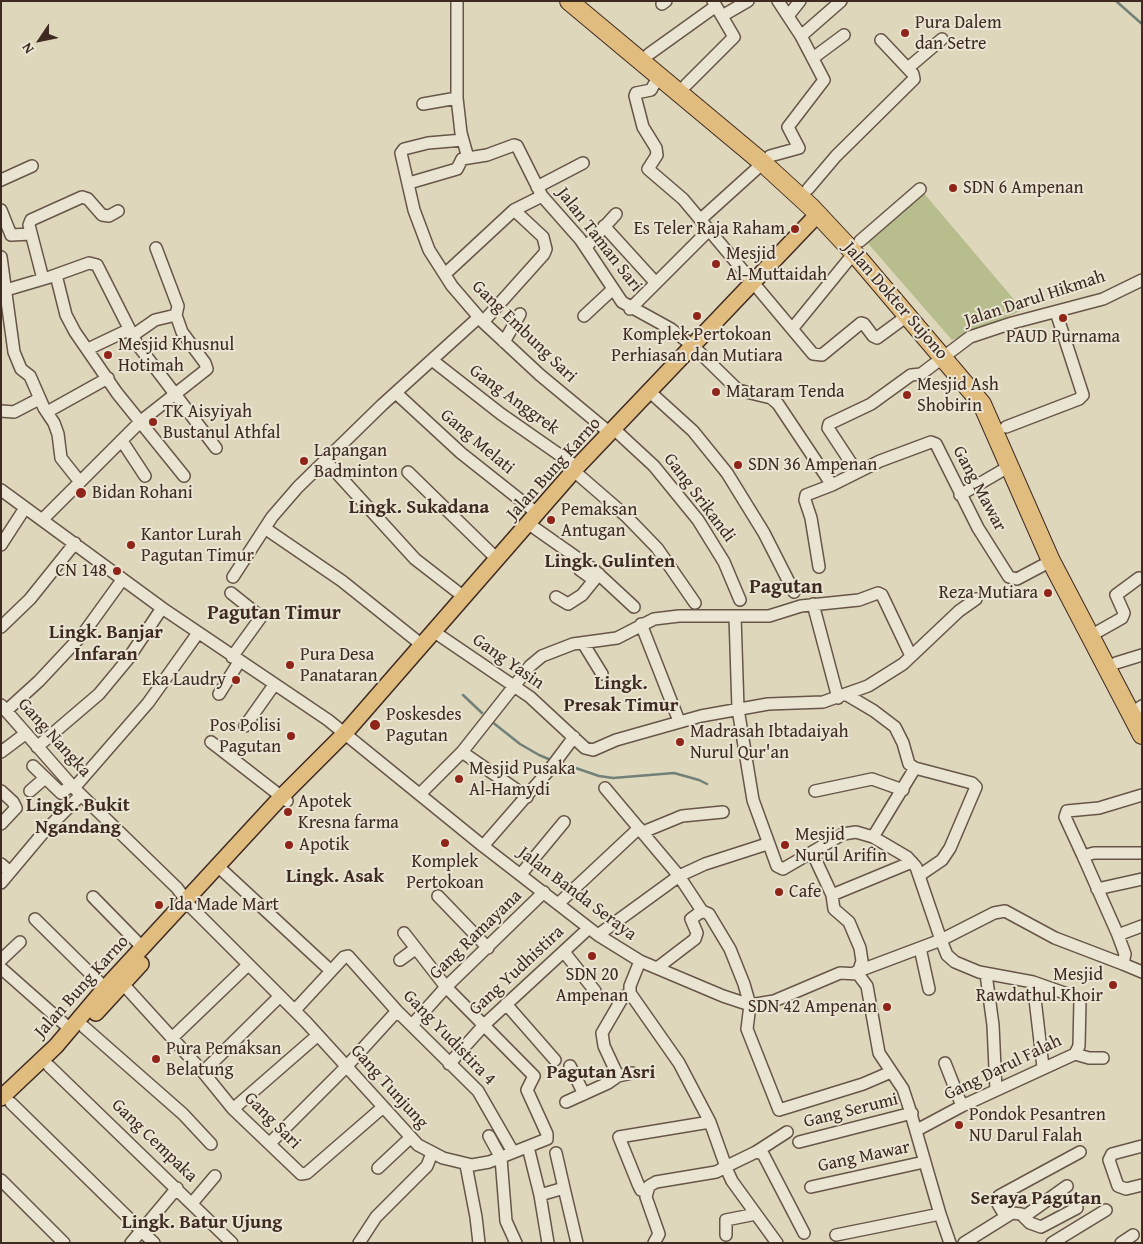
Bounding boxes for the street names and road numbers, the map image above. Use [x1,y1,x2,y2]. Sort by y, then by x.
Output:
street label: Jalan Taman Sari [551,183,647,297]
street label: Jalan Dokter Sujono [838,238,952,364]
street label: Jalan Darul Hikmah [962,266,1108,332]
street label: Gang Embung Sari [467,276,581,388]
street label: Gang Anggrek [465,360,563,440]
street label: Gang Melati [435,405,519,479]
street label: Jalan Bung Karno [502,413,606,525]
street label: Gang Mawar [948,443,1010,535]
street label: Gang Srikandi [659,449,739,547]
street label: Gang Yasin [468,629,548,695]
street label: Gang Nangka [13,694,95,782]
street label: Jalan Banda Seraya [513,842,641,946]
street label: Gang Ramayana [425,886,527,984]
street label: Gang Yudhistira [465,922,569,1020]
street label: Jalan Bung Karno [30,931,134,1043]
street label: Gang Yudistira 4 [398,986,500,1090]
street label: Gang Darul Falah [941,1030,1065,1106]
street label: Gang Tunjung [346,1040,432,1134]
street label: Gang Sari [239,1088,305,1154]
street label: Gang Serumi [802,1089,900,1133]
street label: Gang Cempaka [107,1095,201,1187]
street label: Gang Mawar [816,1137,912,1177]

